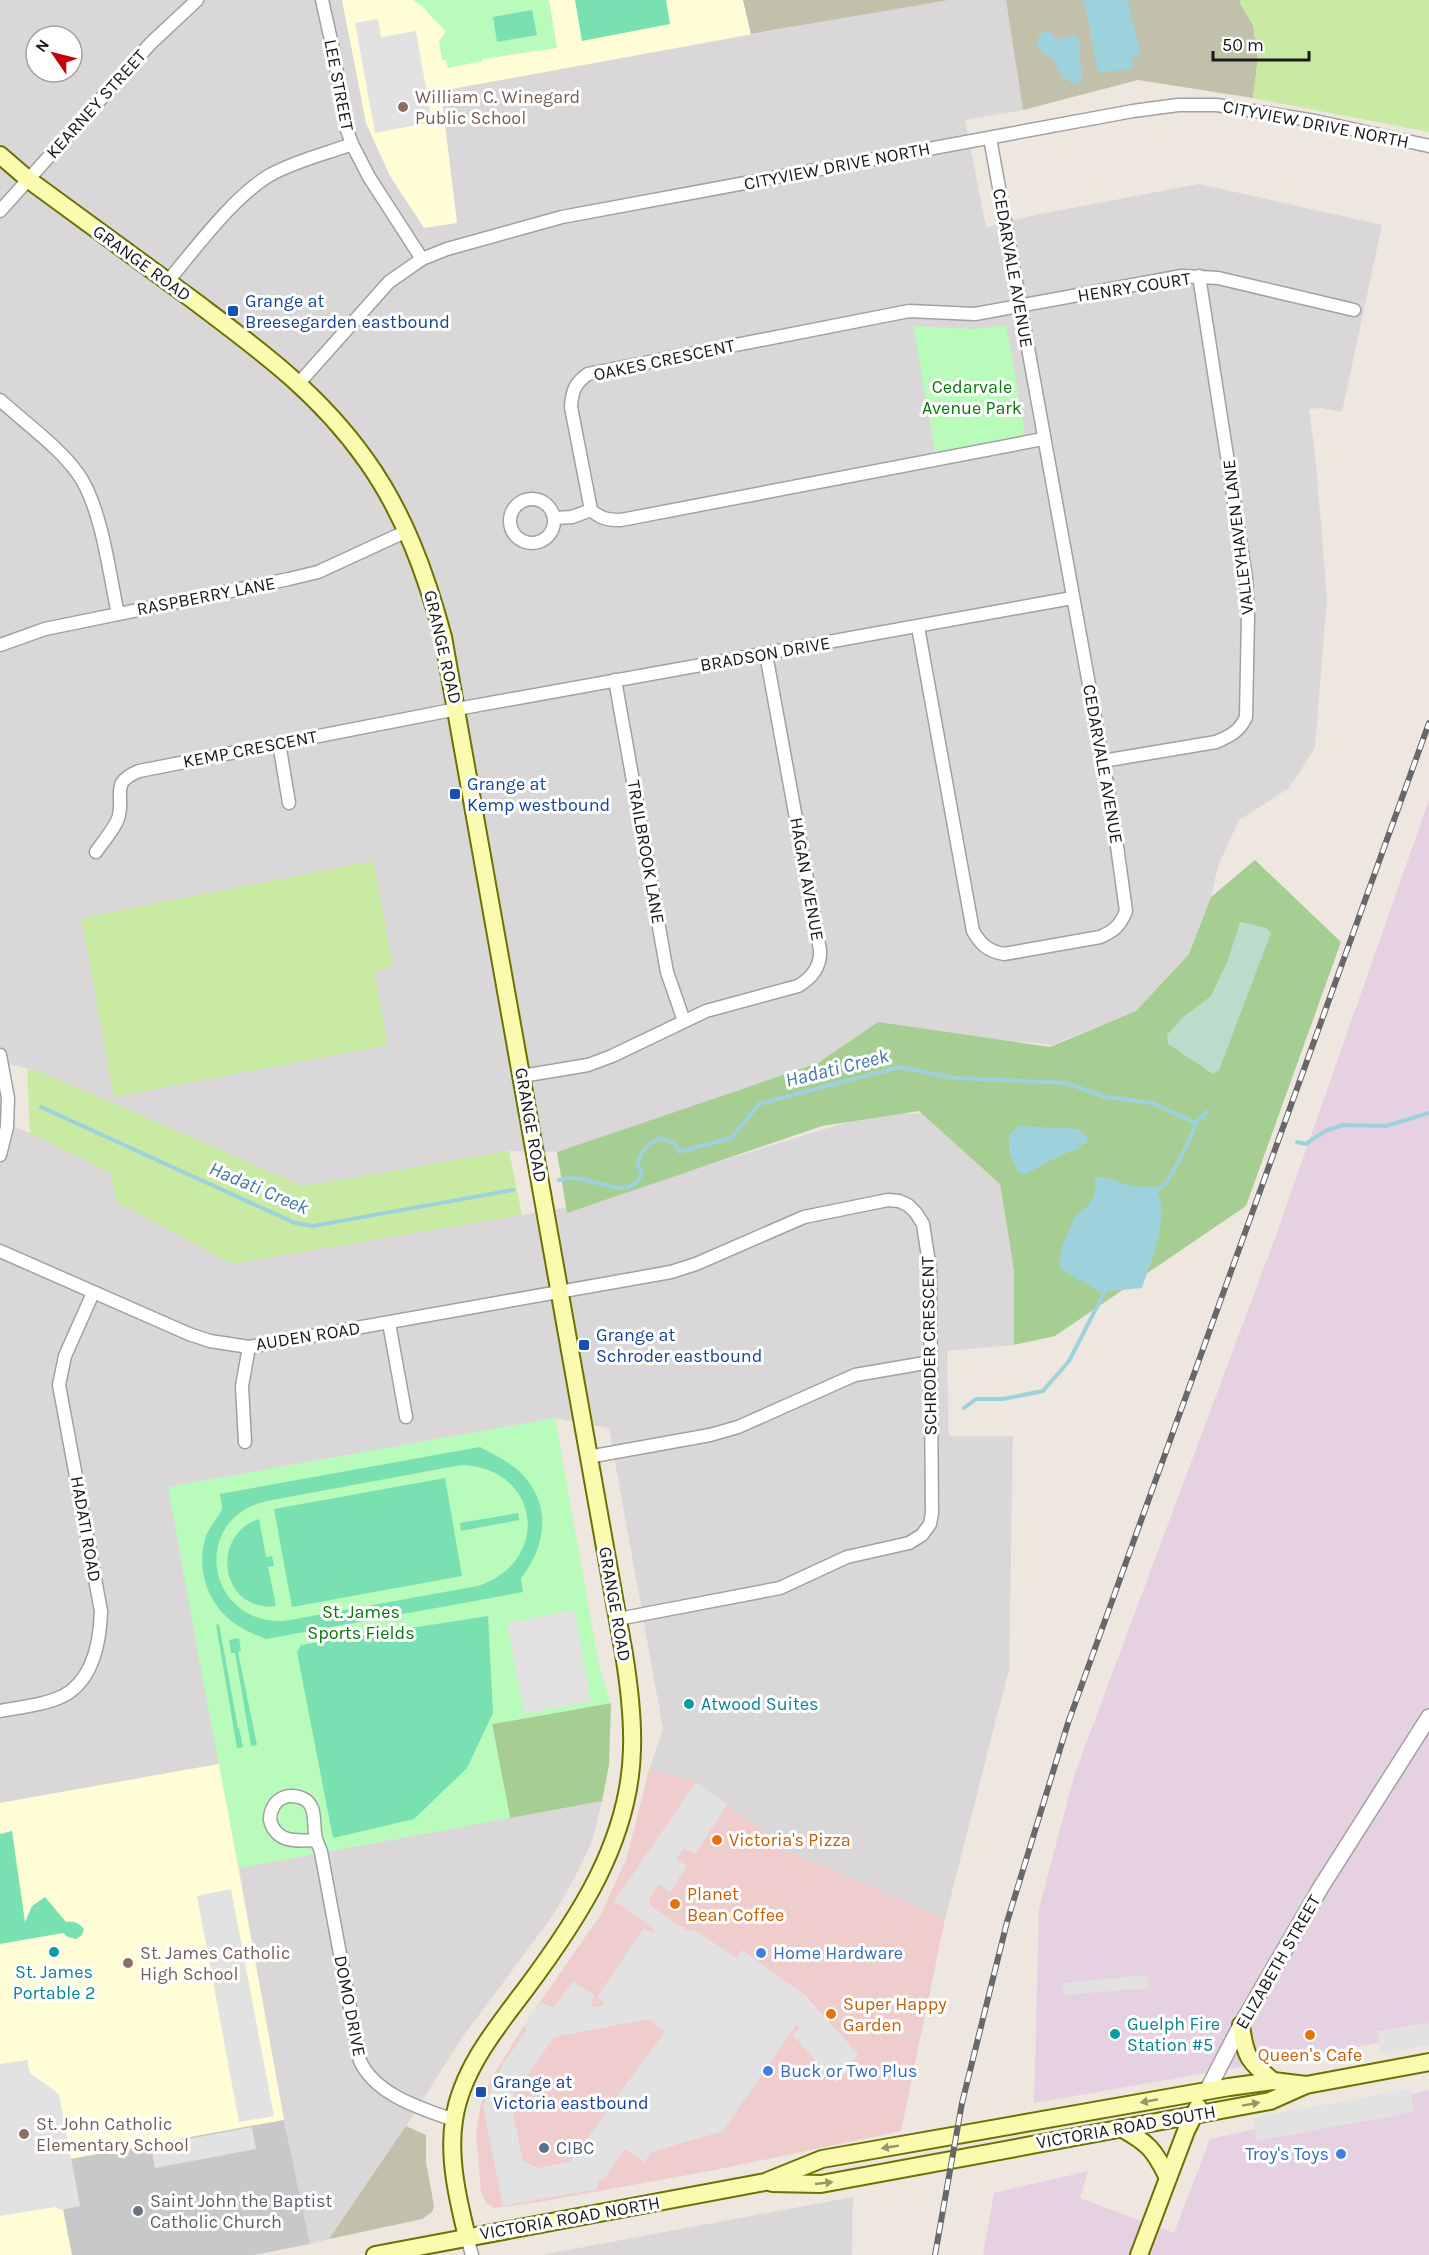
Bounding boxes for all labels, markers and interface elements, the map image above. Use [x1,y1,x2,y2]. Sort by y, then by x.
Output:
north arrow [24,24,84,84]
scale bar [1213,24,1309,62]
text: 50 m [1222,34,1264,56]
street label: LEE STREET [319,37,359,133]
street label: KEARNEY STREET [41,45,151,163]
place label: William C. Winegard Public School [415,86,580,129]
street label: CITYVIEW DRIVE NORTH [1221,95,1411,153]
marker: William C. Winegard Public School [396,100,410,114]
street label: CITYVIEW DRIVE NORTH [742,137,932,195]
street label: CEDARVALE AVENUE [988,187,1038,349]
street label: GRANGE ROAD [89,220,195,306]
street label: HENRY COURT [1076,267,1192,307]
place label: Grange at Breesegarden eastbound [245,290,450,333]
marker: Grange at Breesegarden eastbound [226,304,240,318]
street label: OAKES CRESCENT [591,334,737,386]
park label: Cedarvale Avenue Park [922,376,1022,419]
street label: VALLEYHAVEN LANE [1218,458,1258,616]
street label: RASPBERRY LANE [135,572,277,620]
street label: GRANGE ROAD [419,588,467,706]
street label: BRADSON DRIVE [698,632,832,676]
street label: CEDARVALE AVENUE [1078,683,1128,845]
street label: KEMP CRESCENT [181,725,319,773]
place label: Grange at Kemp westbound [467,773,610,816]
street label: TRAILBROOK LANE [623,778,669,926]
marker: Grange at Kemp westbound [448,787,462,801]
street label: HAGAN AVENUE [785,815,829,943]
water label: Hadati Creek [783,1044,892,1092]
street label: GRANGE ROAD [510,1066,552,1184]
water label: Hadati Creek [206,1157,313,1220]
street label: SCHRODER CRESCENT [916,1256,942,1436]
street label: AUDEN ROAD [254,1317,362,1355]
place label: Grange at Schroder eastbound [596,1324,762,1367]
marker: Grange at Schroder eastbound [577,1338,591,1352]
street label: HADATI ROAD [66,1474,106,1584]
street label: GRANGE ROAD [594,1545,636,1663]
park label: St. James Sports Fields [307,1601,415,1644]
place label: Atwood Suites [701,1693,818,1715]
marker: Atwood Suites [682,1697,696,1711]
place label: Victoria's Pizza [729,1829,851,1851]
marker: Victoria's Pizza [710,1833,724,1847]
place label: Planet Bean Coffee [687,1883,784,1926]
street label: ELIZABETH STREET [1231,1891,1325,2033]
marker: Planet Bean Coffee [668,1897,682,1911]
place label: St. James Catholic High School [140,1942,290,1985]
place label: Home Hardware [773,1942,903,1964]
marker: St. James Portable 2 [47,1945,61,1959]
marker: Home Hardware [754,1946,768,1960]
street label: DOMO DRIVE [329,1953,371,2059]
marker: St. James Catholic High School [121,1956,135,1970]
place label: St. James Portable 2 [13,1961,95,2004]
place label: Super Happy Garden [843,1993,947,2036]
marker: Super Happy Garden [824,2007,838,2021]
place label: Guelph Fire Station #5 [1127,2013,1220,2056]
marker: Guelph Fire Station #5 [1108,2027,1122,2041]
marker: Queen's Cafe [1303,2028,1317,2042]
place label: Queen's Cafe [1258,2044,1362,2066]
place label: Buck or Two Plus [780,2060,918,2082]
marker: Buck or Two Plus [761,2064,775,2078]
place label: Grange at Victoria eastbound [493,2071,649,2114]
marker: Grange at Victoria eastbound [474,2085,488,2099]
one-way arrow [1140,2097,1159,2106]
street label: VICTORIA ROAD SOUTH [1034,2100,1218,2154]
one-way arrow [1242,2100,1261,2109]
place label: St. John Catholic Elementary School [36,2113,189,2156]
marker: St. John Catholic Elementary School [17,2127,31,2141]
place label: CIBC [556,2137,594,2159]
marker: CIBC [537,2141,551,2155]
one-way arrow [880,2143,899,2152]
place label: Troy's Toys [1245,2143,1329,2165]
marker: Troy's Toys [1334,2147,1348,2161]
one-way arrow [814,2178,833,2188]
place label: Saint John the Baptist Catholic Church [150,2190,333,2233]
street label: VICTORIA ROAD NORTH [478,2191,662,2245]
marker: Saint John the Baptist Catholic Church [131,2204,145,2218]

